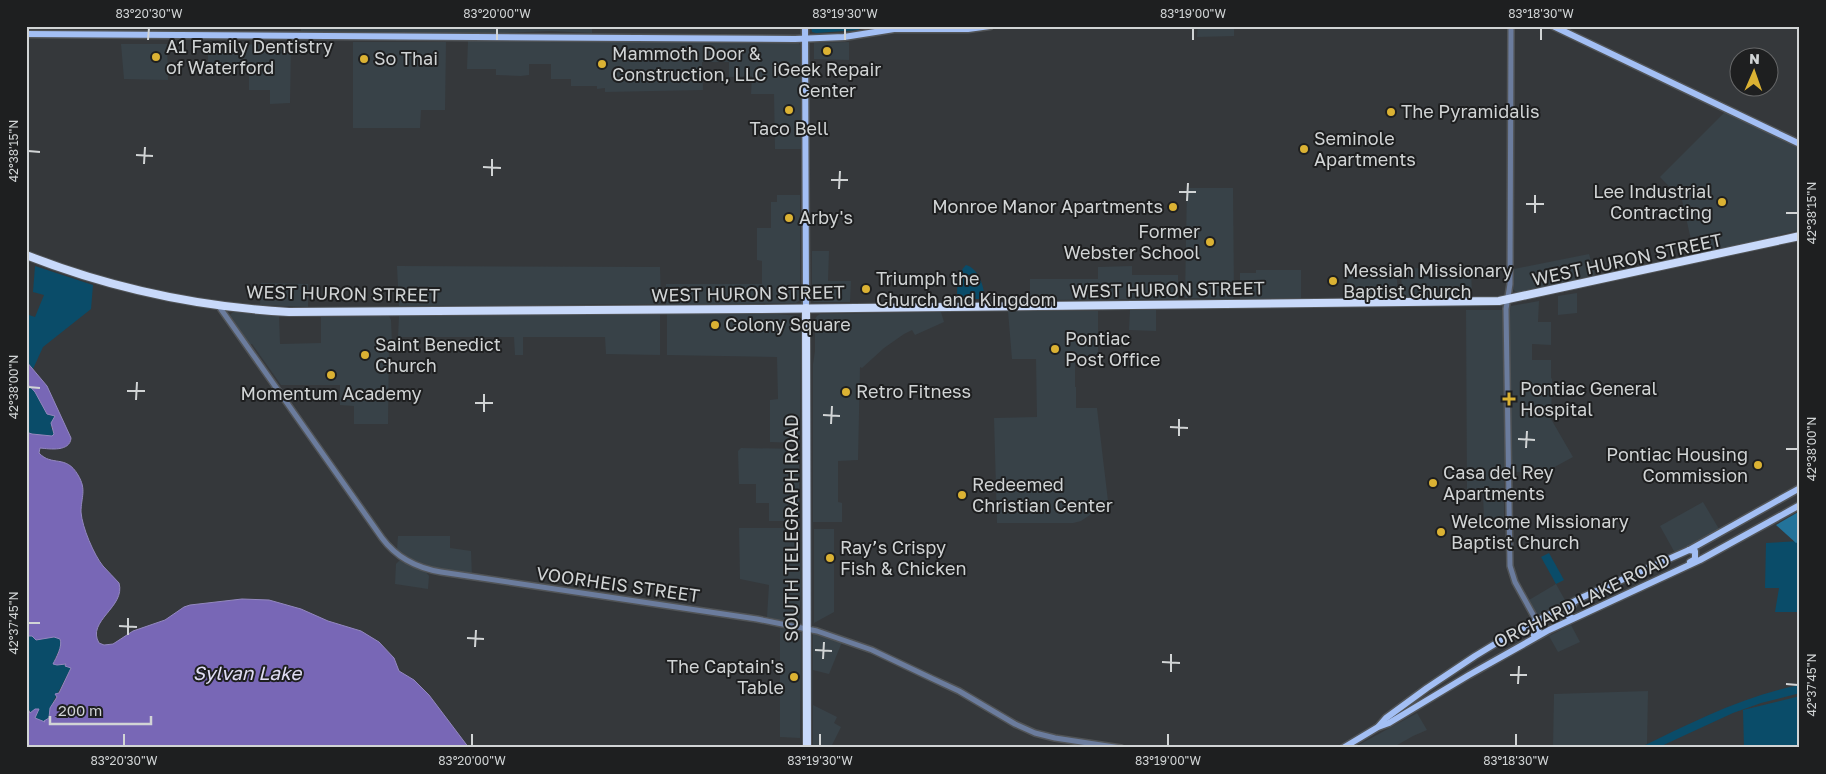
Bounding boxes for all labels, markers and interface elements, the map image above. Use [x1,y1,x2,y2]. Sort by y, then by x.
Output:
text: 83°20'30"W [116,6,183,21]
text: 83°20'00"W [463,6,531,21]
text: 83°19'30"W [812,6,878,21]
text: 83°19'00"W [1160,6,1227,21]
text: 83°18'30"W [1508,6,1574,21]
place label: A1 Family Dentistry of Waterford [166,35,333,78]
place label: Mammoth Door & Construction, LLC [612,42,766,85]
marker: iGeek Repair Center [821,45,833,57]
place label: So Thai [374,47,438,69]
north arrow [1728,48,1778,98]
text: N [1749,50,1760,67]
marker: A1 Family Dentistry of Waterford [150,51,162,63]
marker: So Thai [358,53,370,65]
marker: Mammoth Door & Construction, LLC [596,58,608,70]
place label: iGeek Repair Center [773,58,881,101]
place label: The Pyramidalis [1401,100,1540,122]
marker: Taco Bell [783,104,795,116]
marker: The Pyramidalis [1385,106,1397,118]
place label: Taco Bell [750,117,829,139]
text: 42°38'15"N [6,120,21,182]
place label: Seminole Apartments [1314,127,1416,170]
marker: Seminole Apartments [1298,143,1310,155]
place label: Lee Industrial Contracting [1593,180,1712,223]
text: 42°38'15"N [1804,182,1819,244]
place label: Monroe Manor Apartments [932,195,1163,217]
marker: Lee Industrial Contracting [1716,196,1728,208]
marker: Monroe Manor Apartments [1167,201,1179,213]
place label: Arby's [799,206,853,228]
marker: Arby's [783,212,795,224]
place label: Former Webster School [1063,220,1200,263]
street label: WEST HURON STREET [1530,228,1724,290]
marker: Former Webster School [1204,236,1216,248]
place label: Messiah Missionary Baptist Church [1343,259,1512,302]
place label: Triumph the Church and Kingdom [876,267,1056,310]
marker: Messiah Missionary Baptist Church [1327,275,1339,287]
street label: WEST HURON STREET [1071,276,1265,302]
street label: WEST HURON STREET [246,280,440,306]
street label: WEST HURON STREET [651,280,845,306]
marker: Triumph the Church and Kingdom [860,283,872,295]
place label: Colony Square [725,313,851,335]
marker: Colony Square [709,319,721,331]
place label: Pontiac Post Office [1065,327,1160,370]
place label: Saint Benedict Church [375,333,501,376]
marker: Pontiac Post Office [1049,343,1061,355]
marker: Saint Benedict Church [359,349,371,361]
text: 42°38'00"N [6,355,21,419]
marker: Momentum Academy [325,369,337,381]
place label: Pontiac General Hospital [1520,377,1657,420]
place label: Retro Fitness [856,380,971,402]
place label: Momentum Academy [240,382,422,404]
marker: Retro Fitness [840,386,852,398]
marker: Pontiac General Hospital [1502,392,1516,406]
street label: SOUTH TELEGRAPH ROAD [780,414,802,642]
text: 42°38'00"N [1804,417,1819,481]
place label: Pontiac Housing Commission [1606,443,1748,486]
marker: Pontiac Housing Commission [1752,459,1764,471]
place label: Casa del Rey Apartments [1443,461,1554,504]
place label: Redeemed Christian Center [972,473,1113,516]
marker: Casa del Rey Apartments [1427,477,1439,489]
marker: Redeemed Christian Center [956,489,968,501]
place label: Welcome Missionary Baptist Church [1451,510,1629,553]
marker: Welcome Missionary Baptist Church [1435,526,1447,538]
place label: Ray’s Crispy Fish & Chicken [840,536,966,579]
street label: ORCHARD LAKE ROAD [1490,548,1673,652]
marker: Ray’s Crispy Fish & Chicken [824,552,836,564]
street label: VOORHEIS STREET [535,562,701,606]
text: 42°37'45"N [6,591,21,655]
text: 42°37'45"N [1804,653,1819,717]
place label: The Captain's Table [667,655,784,698]
water label: Sylvan Lake [193,661,303,684]
marker: The Captain's Table [788,671,800,683]
scale bar [50,694,151,726]
text: 200 m [58,701,102,719]
text: 83°20'30"W [91,753,158,768]
text: 83°20'00"W [438,753,506,768]
text: 83°19'30"W [787,753,853,768]
text: 83°19'00"W [1135,753,1202,768]
text: 83°18'30"W [1483,753,1549,768]

